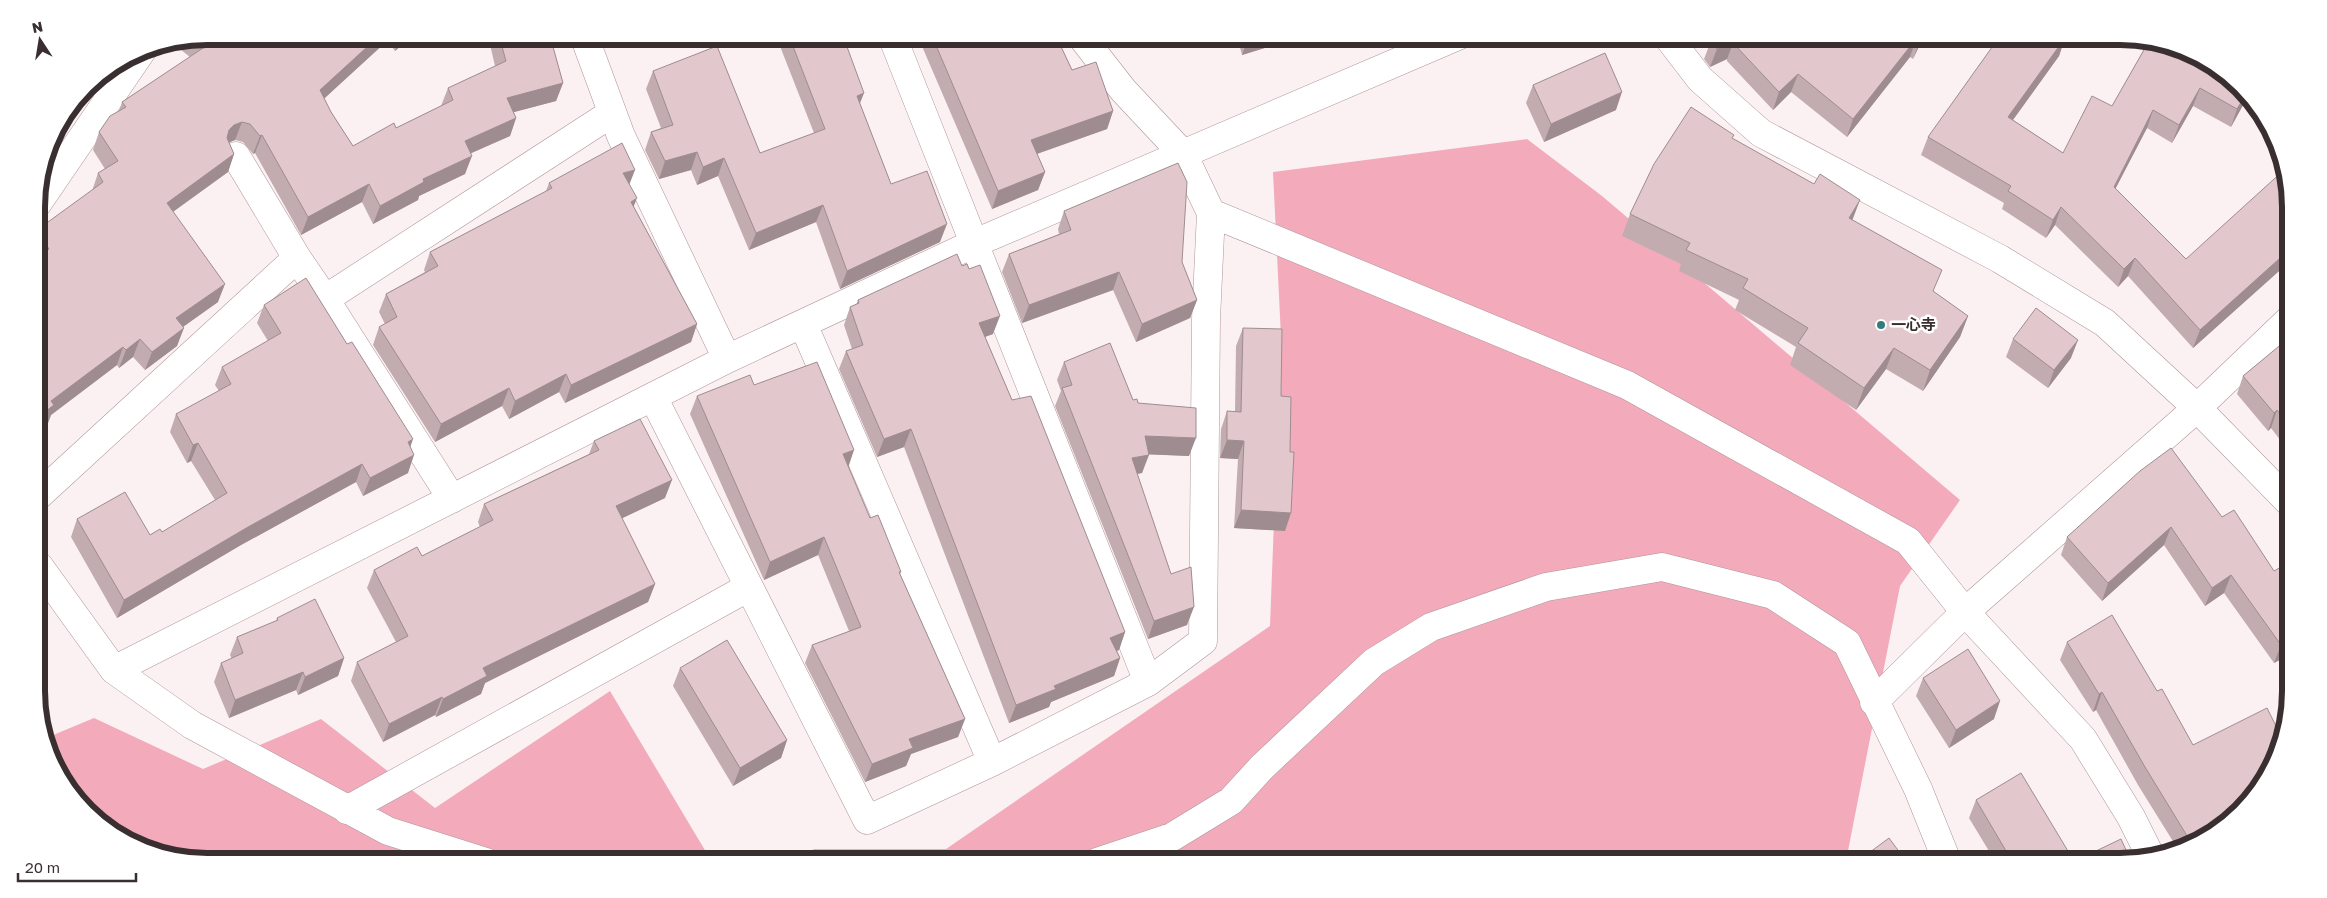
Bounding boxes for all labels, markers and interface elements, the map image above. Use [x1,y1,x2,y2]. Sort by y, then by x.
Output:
north arrow [15,15,65,65]
text: N [30,17,44,36]
place label: 一心寺 [1891,315,1936,333]
marker: 一心寺 [1875,319,1887,331]
scale bar [18,850,135,882]
text: 20 m [25,858,60,876]

